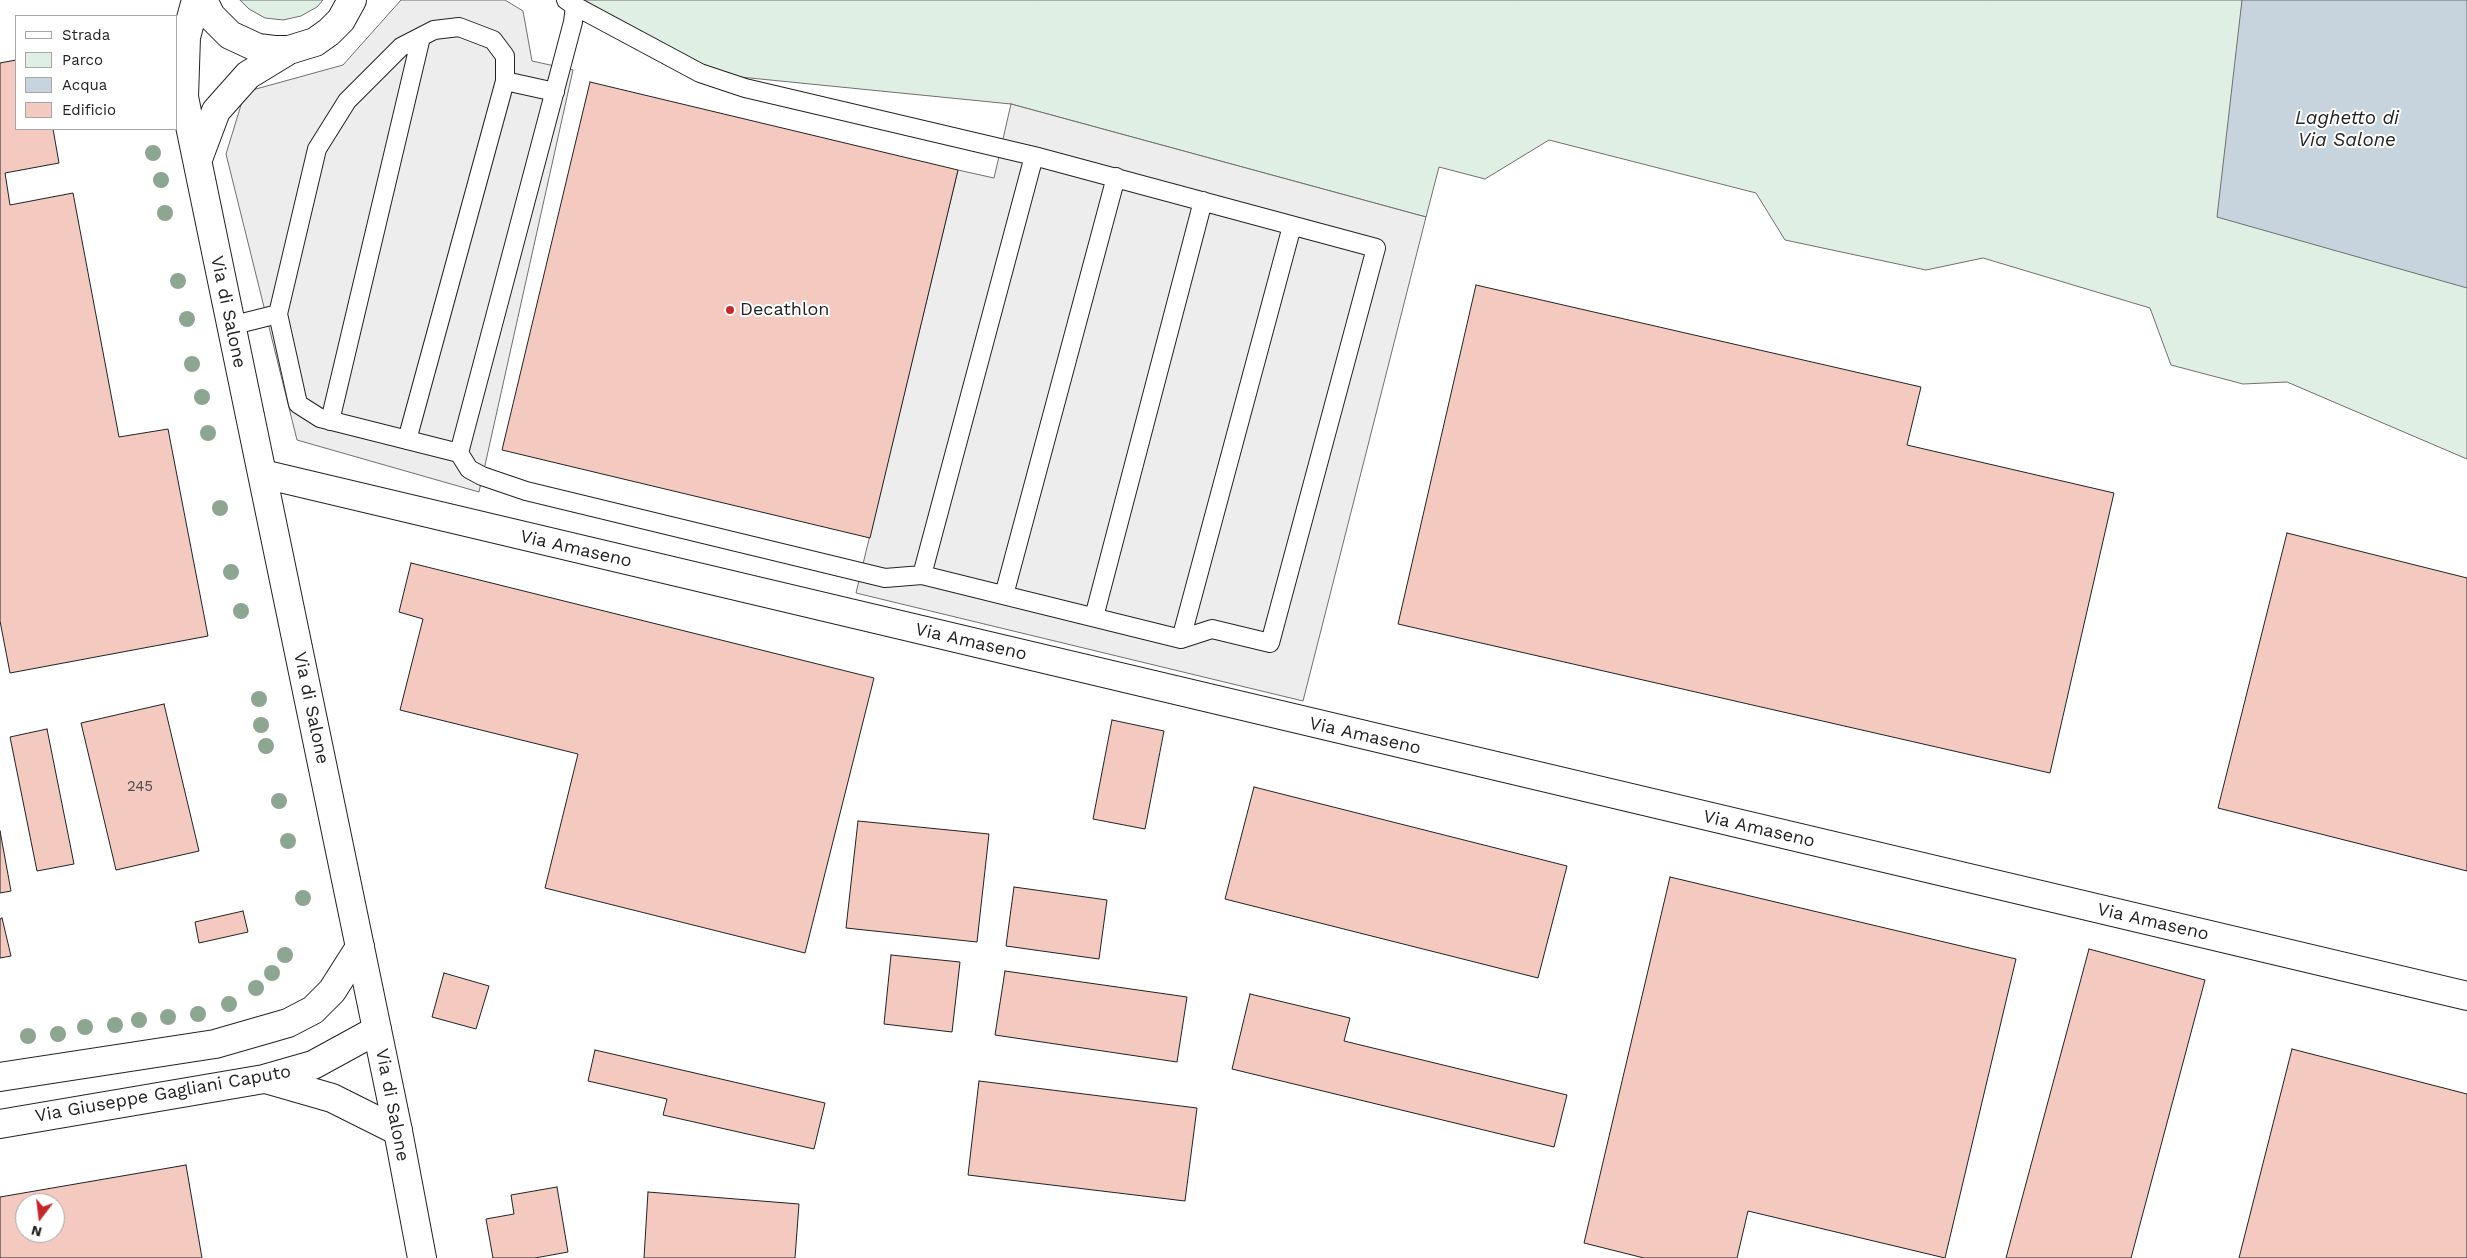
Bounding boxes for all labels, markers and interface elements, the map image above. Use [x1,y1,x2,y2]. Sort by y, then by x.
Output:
legend [15,15,178,130]
text: Strada [62,26,110,44]
text: Parco [62,51,103,69]
text: Acqua [62,76,107,94]
text: Edificio [62,101,116,119]
water label: Laghetto di Via Salone [2295,107,2399,151]
street label: Via di Salone [206,254,250,370]
place label: Decathlon [740,299,829,321]
marker: Decathlon [724,304,736,316]
street label: Via Amaseno [518,526,634,572]
street label: Via Amaseno [913,619,1029,665]
street label: Via di Salone [289,650,333,766]
street label: Via Amaseno [1307,713,1423,759]
house number: 245 [127,778,153,796]
street label: Via Amaseno [1701,806,1817,852]
street label: Via Amaseno [2095,899,2211,945]
street label: Via di Salone [370,1047,414,1163]
street label: Via Giuseppe Gagliani Caputo [33,1061,293,1127]
north arrow [15,1193,65,1243]
text: N [29,1222,43,1241]

